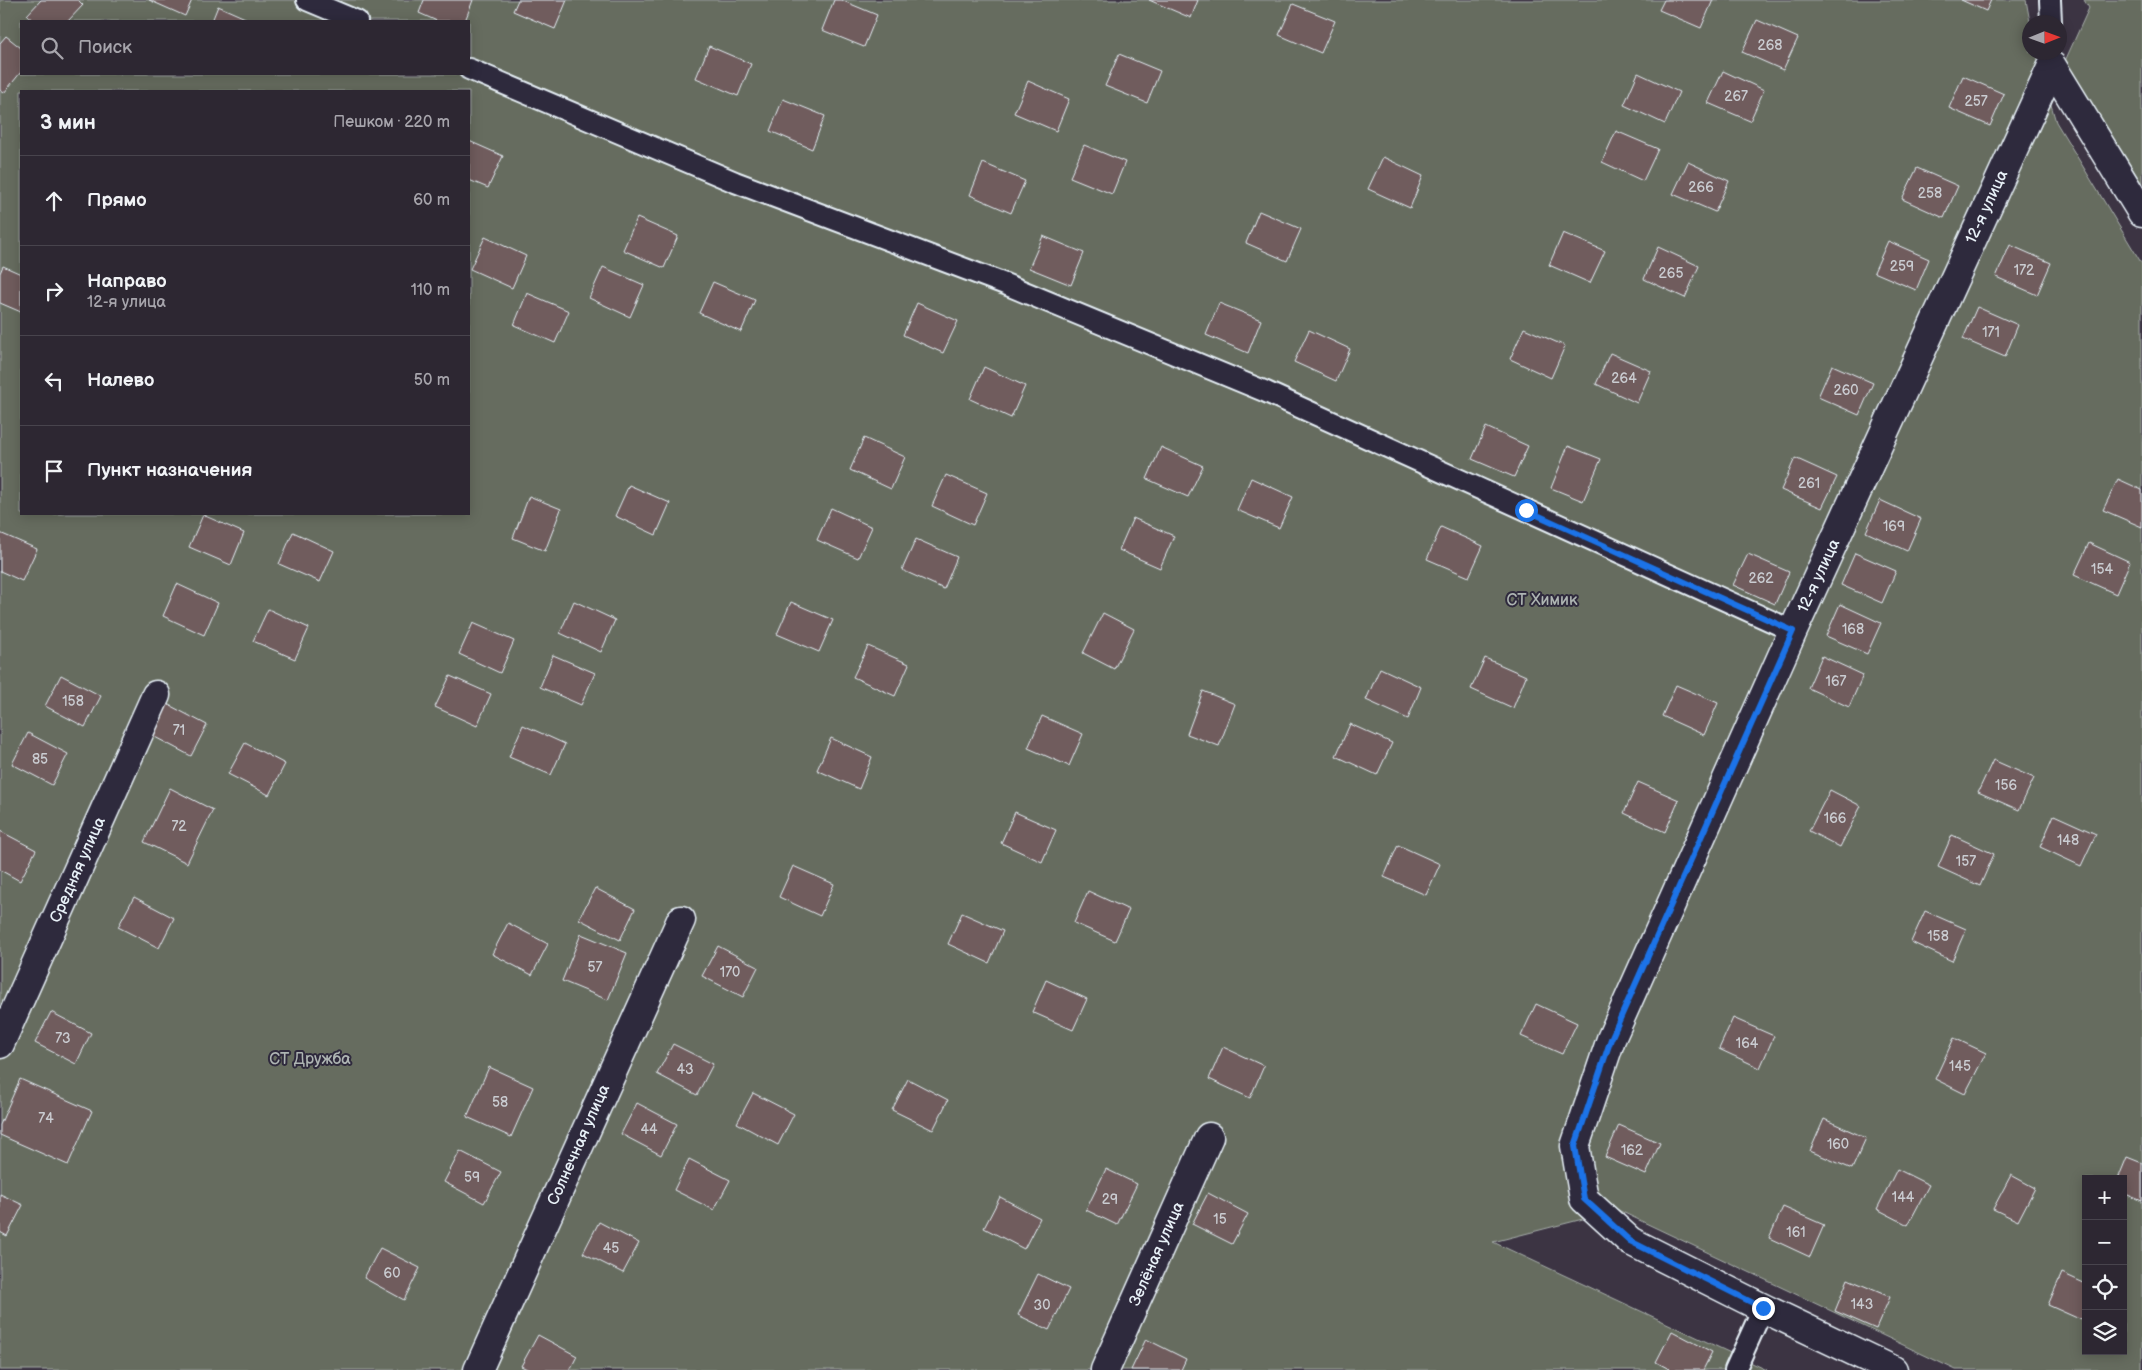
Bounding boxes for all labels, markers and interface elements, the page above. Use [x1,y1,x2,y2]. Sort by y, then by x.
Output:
north arrow [2022,15,2067,60]
search box [20,20,470,75]
icon: search [38,34,66,62]
text: Поиск [78,36,132,59]
house number: 268 [1758,37,1782,54]
house number: 267 [1724,88,1748,105]
house number: 257 [1964,93,1988,110]
text: 3 мин [40,110,96,135]
text: Пешком · 220 m [333,113,450,132]
street label: 12-я улица [1962,167,2013,247]
house number: 266 [1688,179,1714,196]
house number: 258 [1918,185,1942,202]
icon: ahead [40,187,68,215]
text: Прямо [87,189,147,212]
text: 60 m [413,191,450,210]
house number: 259 [1890,258,1914,275]
house number: 172 [2014,262,2035,279]
house number: 265 [1659,265,1683,282]
text: Направо [87,270,167,293]
icon: right [40,277,68,305]
text: 110 m [411,281,450,300]
text: 12-я улица [87,293,166,312]
house number: 171 [1982,324,2000,341]
icon: left [40,367,68,395]
text: Налево [87,369,154,392]
house number: 264 [1611,370,1637,387]
text: 50 m [414,371,450,390]
house number: 260 [1833,382,1859,399]
icon: arrive [40,457,68,485]
text: Пункт назначения [87,459,252,482]
house number: 261 [1798,475,1820,492]
route start [1515,499,1538,522]
house number: 169 [1883,518,1905,535]
street label: 12-я улица [1794,536,1845,616]
house number: 154 [2091,561,2113,578]
house number: 262 [1748,570,1774,587]
park label: СТ Химик [1506,591,1578,610]
house number: 168 [1842,621,1864,638]
house number: 167 [1826,673,1847,690]
house number: 158 [62,693,84,710]
house number: 71 [173,722,185,739]
house number: 85 [32,751,48,768]
house number: 156 [1995,777,2017,794]
house number: 166 [1824,810,1847,827]
street label: Средняя улица [46,814,110,926]
house number: 72 [171,818,187,835]
house number: 148 [2057,832,2079,849]
house number: 157 [1956,853,1976,870]
house number: 158 [1927,928,1949,945]
house number: 57 [588,959,603,976]
house number: 170 [720,964,740,981]
house number: 73 [55,1030,71,1047]
house number: 164 [1736,1035,1759,1052]
park label: СТ Дружба [269,1050,351,1069]
house number: 145 [1949,1058,1971,1075]
house number: 43 [676,1061,694,1078]
street label: Солнечная улица [544,1081,614,1208]
house number: 58 [492,1094,508,1111]
house number: 74 [38,1110,54,1127]
house number: 44 [640,1121,658,1138]
house number: 160 [1827,1136,1849,1153]
house number: 162 [1621,1142,1644,1159]
house number: 59 [464,1169,480,1186]
map controls [2082,1175,2127,1355]
button: + [2082,1175,2127,1220]
house number: 144 [1892,1189,1915,1206]
house number: 29 [1102,1191,1118,1208]
street label: Зелёная улица [1126,1198,1189,1309]
house number: 15 [1213,1211,1227,1228]
button: − [2082,1220,2127,1265]
house number: 161 [1786,1224,1806,1241]
house number: 45 [603,1240,619,1257]
house number: 60 [384,1265,400,1282]
button: locate [2082,1265,2127,1310]
house number: 143 [1851,1296,1873,1313]
house number: 30 [1034,1297,1050,1314]
route end [1752,1297,1775,1320]
button: layers [2082,1310,2127,1355]

